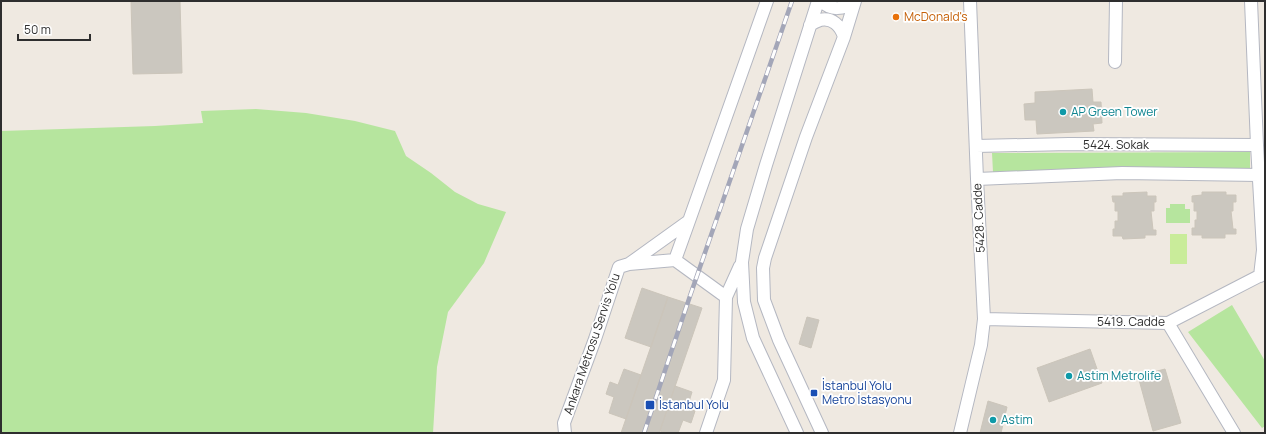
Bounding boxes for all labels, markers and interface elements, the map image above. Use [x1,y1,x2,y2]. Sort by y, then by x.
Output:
place label: McDonald's [904,8,968,25]
marker: McDonald's [891,12,901,22]
scale bar [18,16,90,42]
text: 50 m [24,21,51,38]
place label: AP Green Tower [1071,103,1158,120]
marker: AP Green Tower [1058,107,1068,117]
street label: 5424. Sokak [1083,136,1150,153]
street label: 5428. Cadde [968,183,989,253]
street label: Ankara Metrosu Servis Yolu [559,271,624,417]
street label: 5419. Cadde [1097,313,1165,330]
place label: Astim Metrolife [1077,367,1161,384]
marker: Astim Metrolife [1064,371,1074,381]
place label: İstanbul Yolu Metro İstasyonu [822,377,912,408]
marker: İstanbul Yolu Metro İstasyonu [809,388,819,398]
place label: İstanbul Yolu [659,396,729,413]
marker: İstanbul Yolu [644,399,656,411]
place label: Astim [1001,411,1033,428]
marker: Astim [988,415,998,425]

